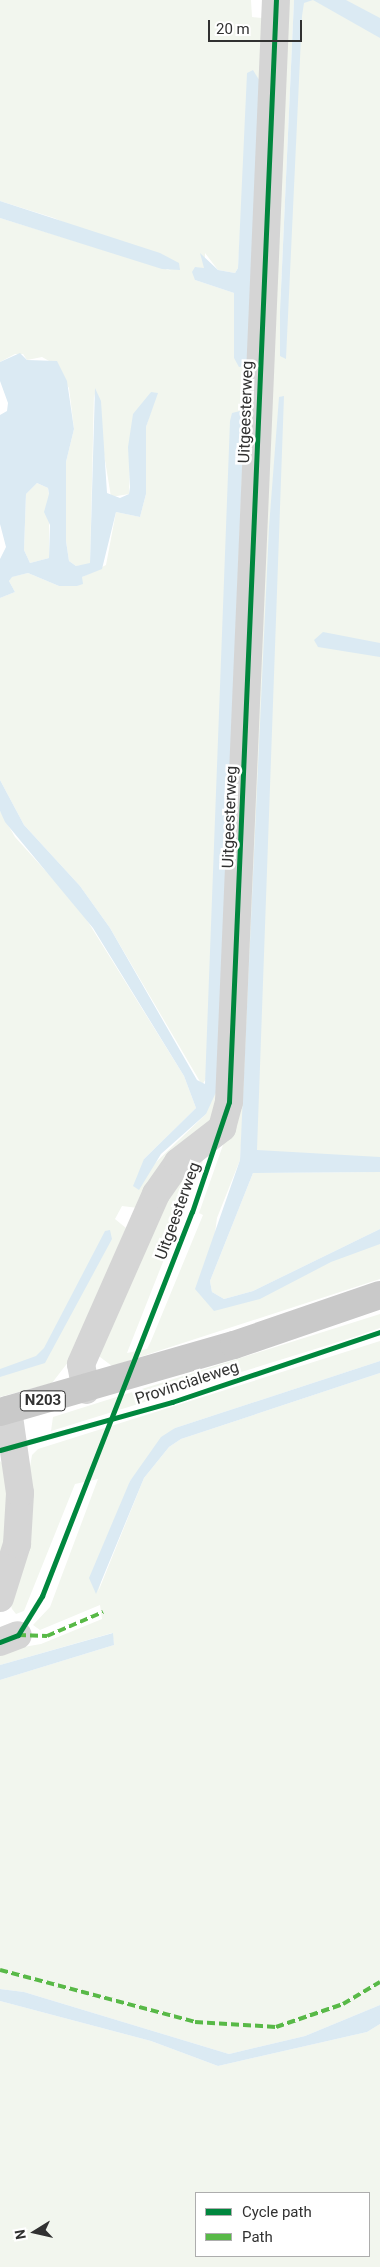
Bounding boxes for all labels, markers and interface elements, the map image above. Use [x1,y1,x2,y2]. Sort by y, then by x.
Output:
scale bar [210,10,304,42]
text: 20 m [216,20,250,38]
street label: Uitgeesterweg [235,360,257,464]
street label: Uitgeesterweg [219,765,241,869]
street label: Uitgeesterweg [151,1160,205,1262]
street label: Provincialeweg [133,1357,241,1409]
road number: N203 [19,1388,67,1414]
legend [195,2192,370,2257]
text: Cycle path [242,2203,312,2221]
north arrow [10,2207,60,2257]
text: N [11,2228,29,2241]
text: Path [242,2228,273,2246]

